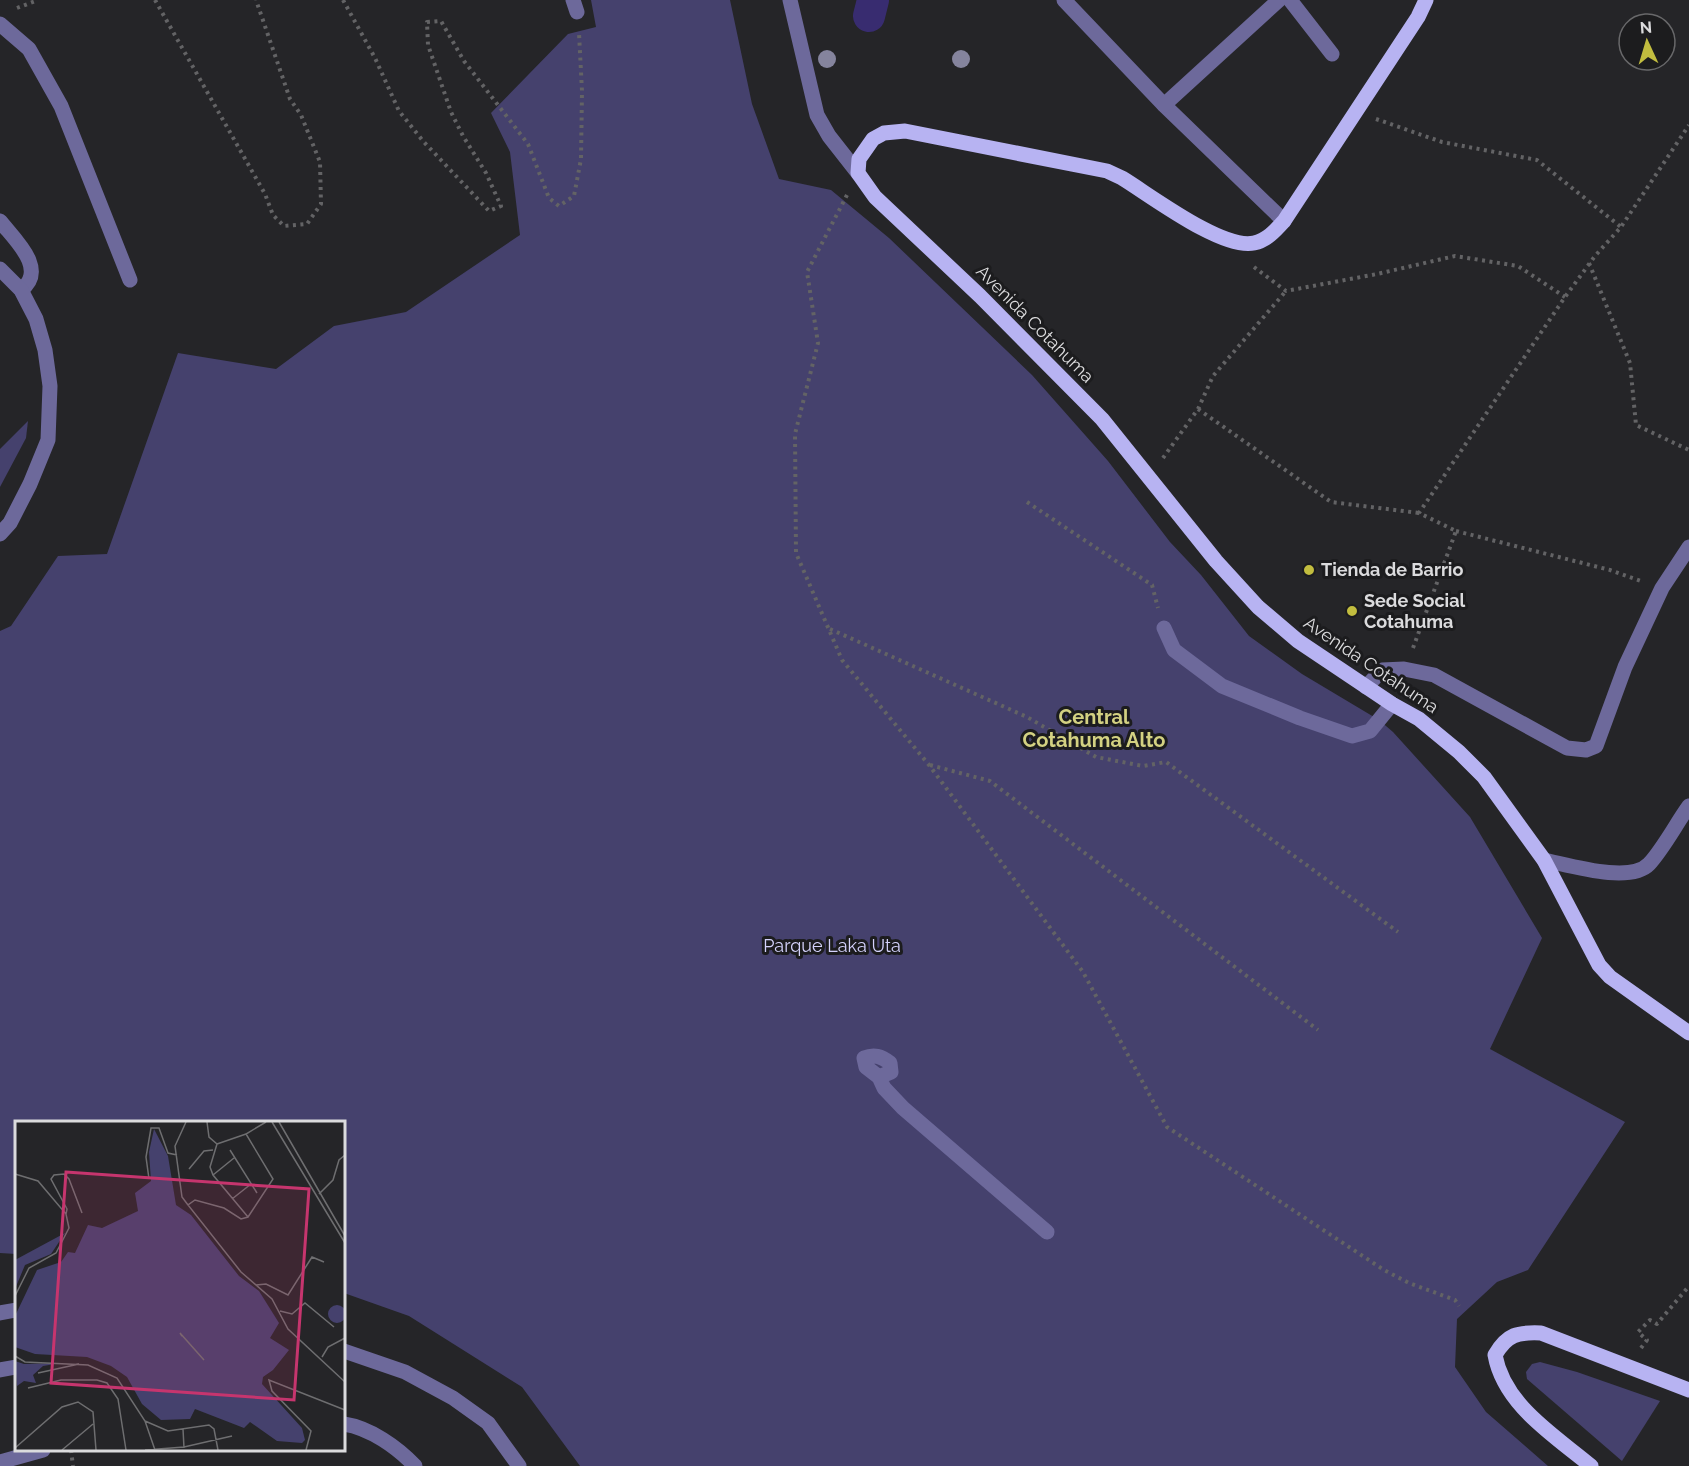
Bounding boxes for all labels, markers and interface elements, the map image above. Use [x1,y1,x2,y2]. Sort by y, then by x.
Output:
north arrow [1617,12,1677,72]
text: N [1639,18,1653,37]
street label: Avenida Cotahuma [972,260,1099,387]
place label: Tienda de Barrio [1321,559,1463,580]
marker: Tienda de Barrio [1302,563,1316,577]
place label: Sede Social Cotahuma [1364,590,1466,632]
marker: Sede Social Cotahuma [1345,604,1359,618]
street label: Avenida Cotahuma [1300,612,1443,717]
district label: Central Cotahuma Alto [1023,705,1165,752]
park label: Parque Laka Uta [763,935,901,956]
inset map [15,1121,345,1451]

